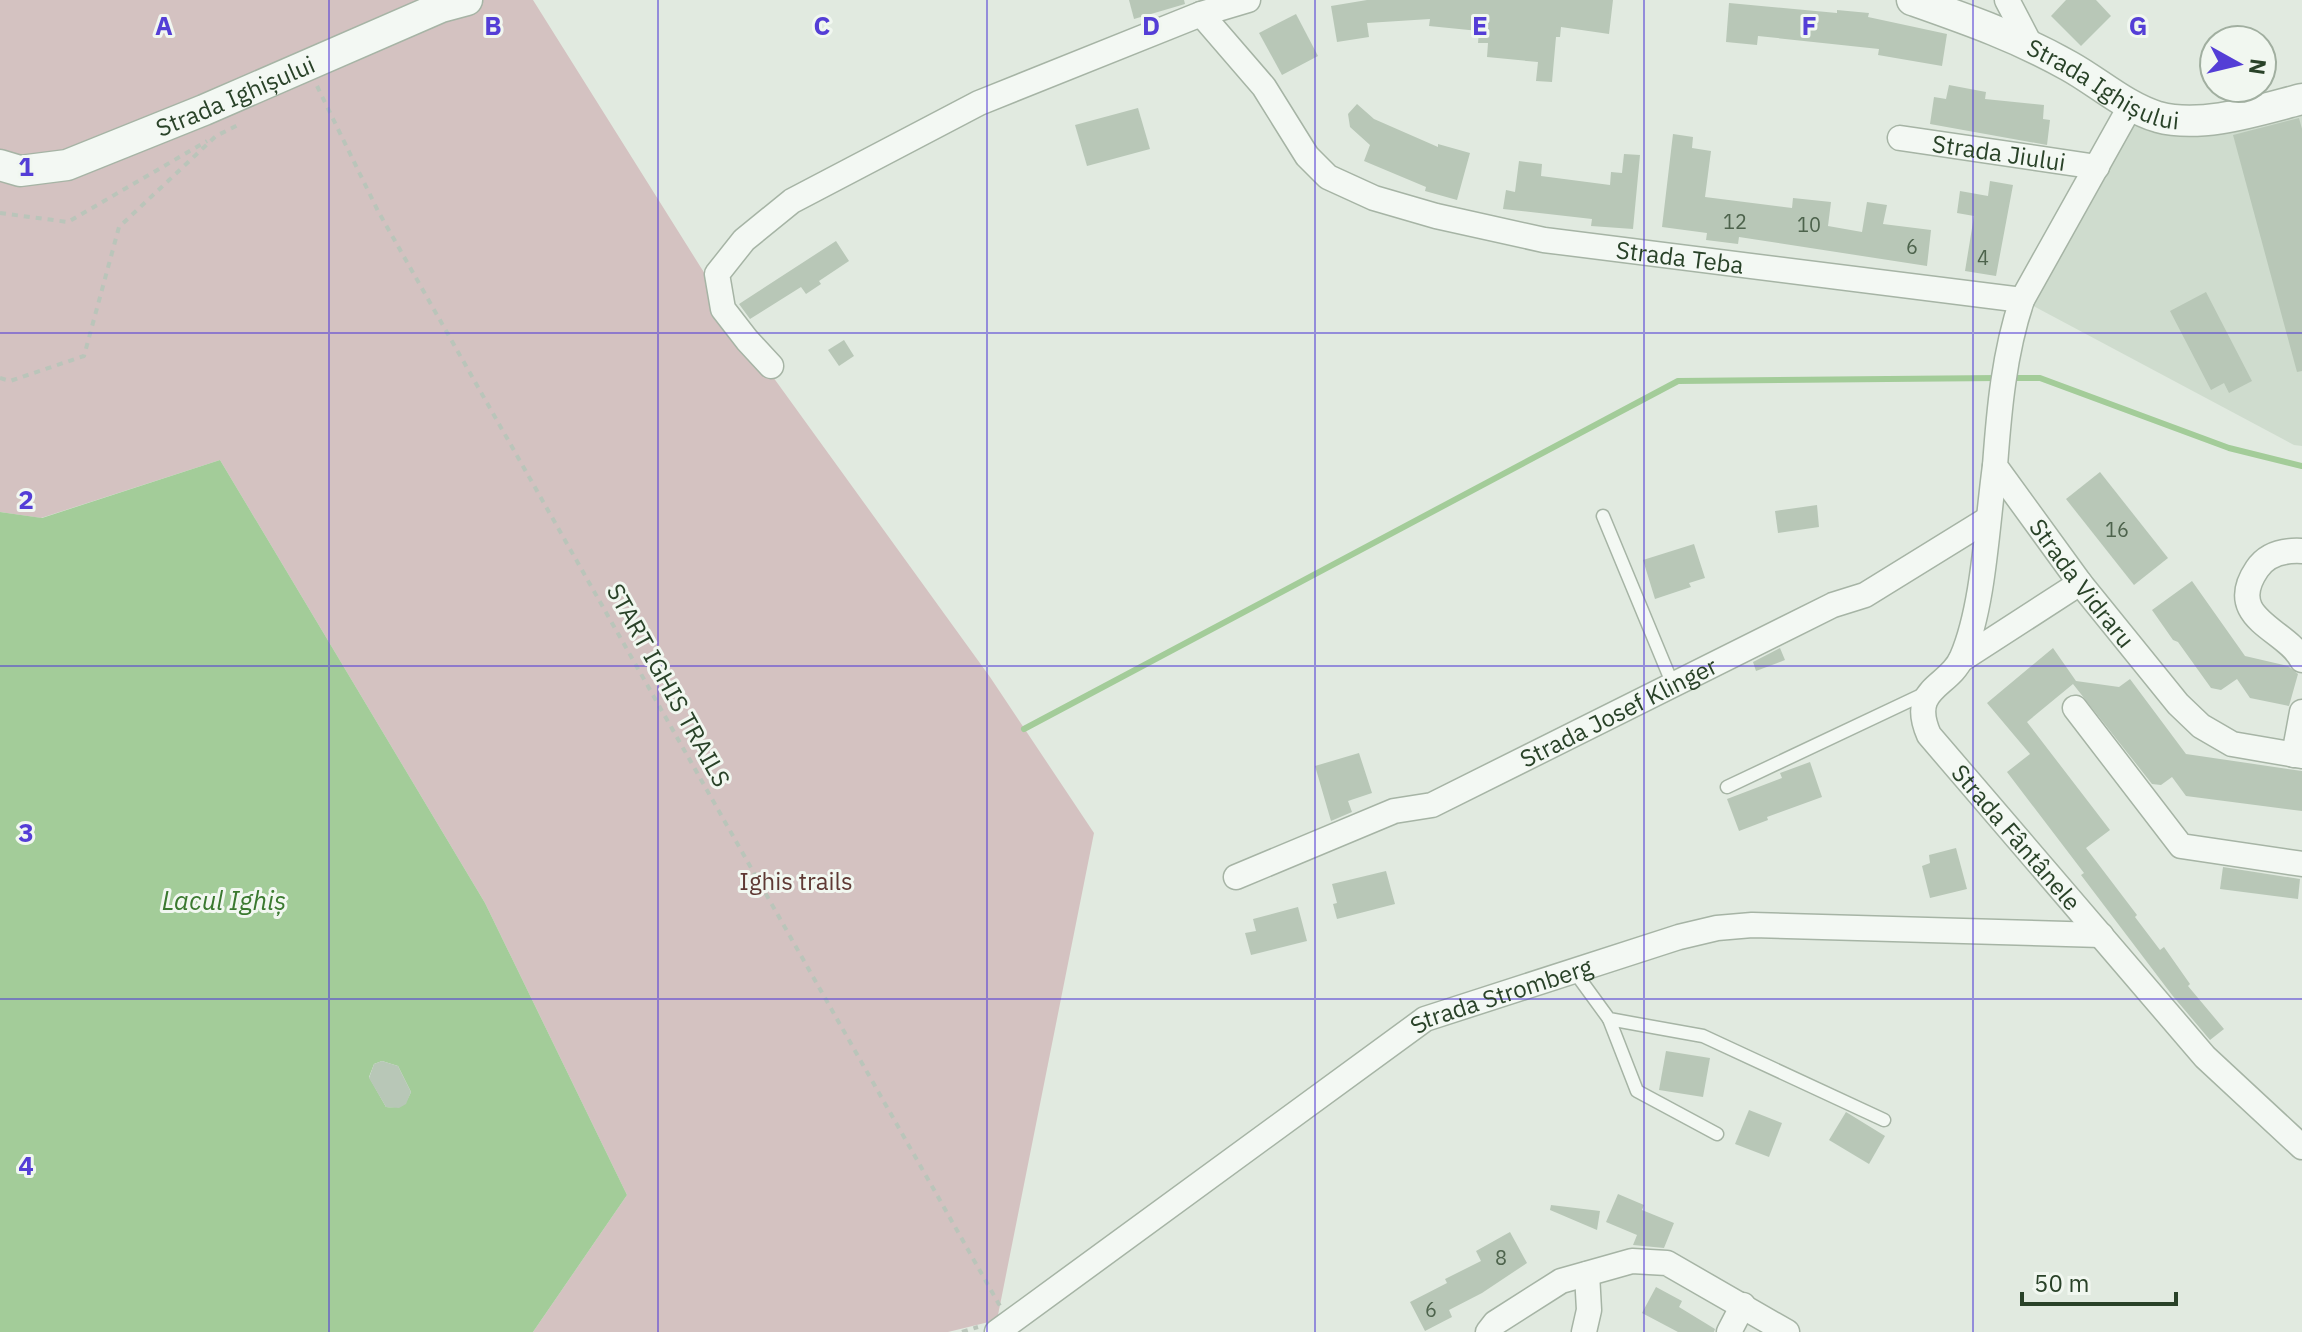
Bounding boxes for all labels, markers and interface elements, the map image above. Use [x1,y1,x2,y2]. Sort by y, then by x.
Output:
text: A [155,8,173,42]
text: B [484,8,502,42]
text: C [814,8,831,42]
text: D [1142,8,1160,42]
text: E [1472,8,1488,42]
text: F [1801,8,1817,42]
text: G [2129,8,2147,42]
north arrow [2198,24,2278,104]
street label: Strada Ighișului [2022,31,2181,136]
street label: Strada Ighișului [151,48,320,144]
text: N [2243,57,2274,77]
street label: Strada Jiului [1930,127,2068,178]
text: 1 [18,149,34,183]
house number: 12 [1723,208,1747,235]
house number: 10 [1797,211,1821,238]
street label: Strada Teba [1614,233,1746,281]
house number: 6 [1906,233,1918,260]
house number: 4 [1977,244,1989,271]
text: 2 [18,482,34,516]
street label: Strada Vidraru [2022,512,2142,654]
house number: 16 [2105,516,2129,543]
street label: START IGHIS TRAILS [600,578,738,792]
street label: Strada Josef Klinger [1514,649,1723,775]
street label: Strada Fântânele [1945,757,2088,917]
text: 3 [18,815,34,849]
park label: Ighis trails [739,865,853,897]
water label: Lacul Ighiș [162,883,286,917]
street label: Strada Stromberg [1403,950,1596,1041]
text: 4 [18,1148,34,1182]
house number: 8 [1495,1244,1507,1271]
scale bar [2022,1256,2176,1306]
text: 50 m [2034,1267,2089,1299]
house number: 6 [1425,1296,1437,1323]

